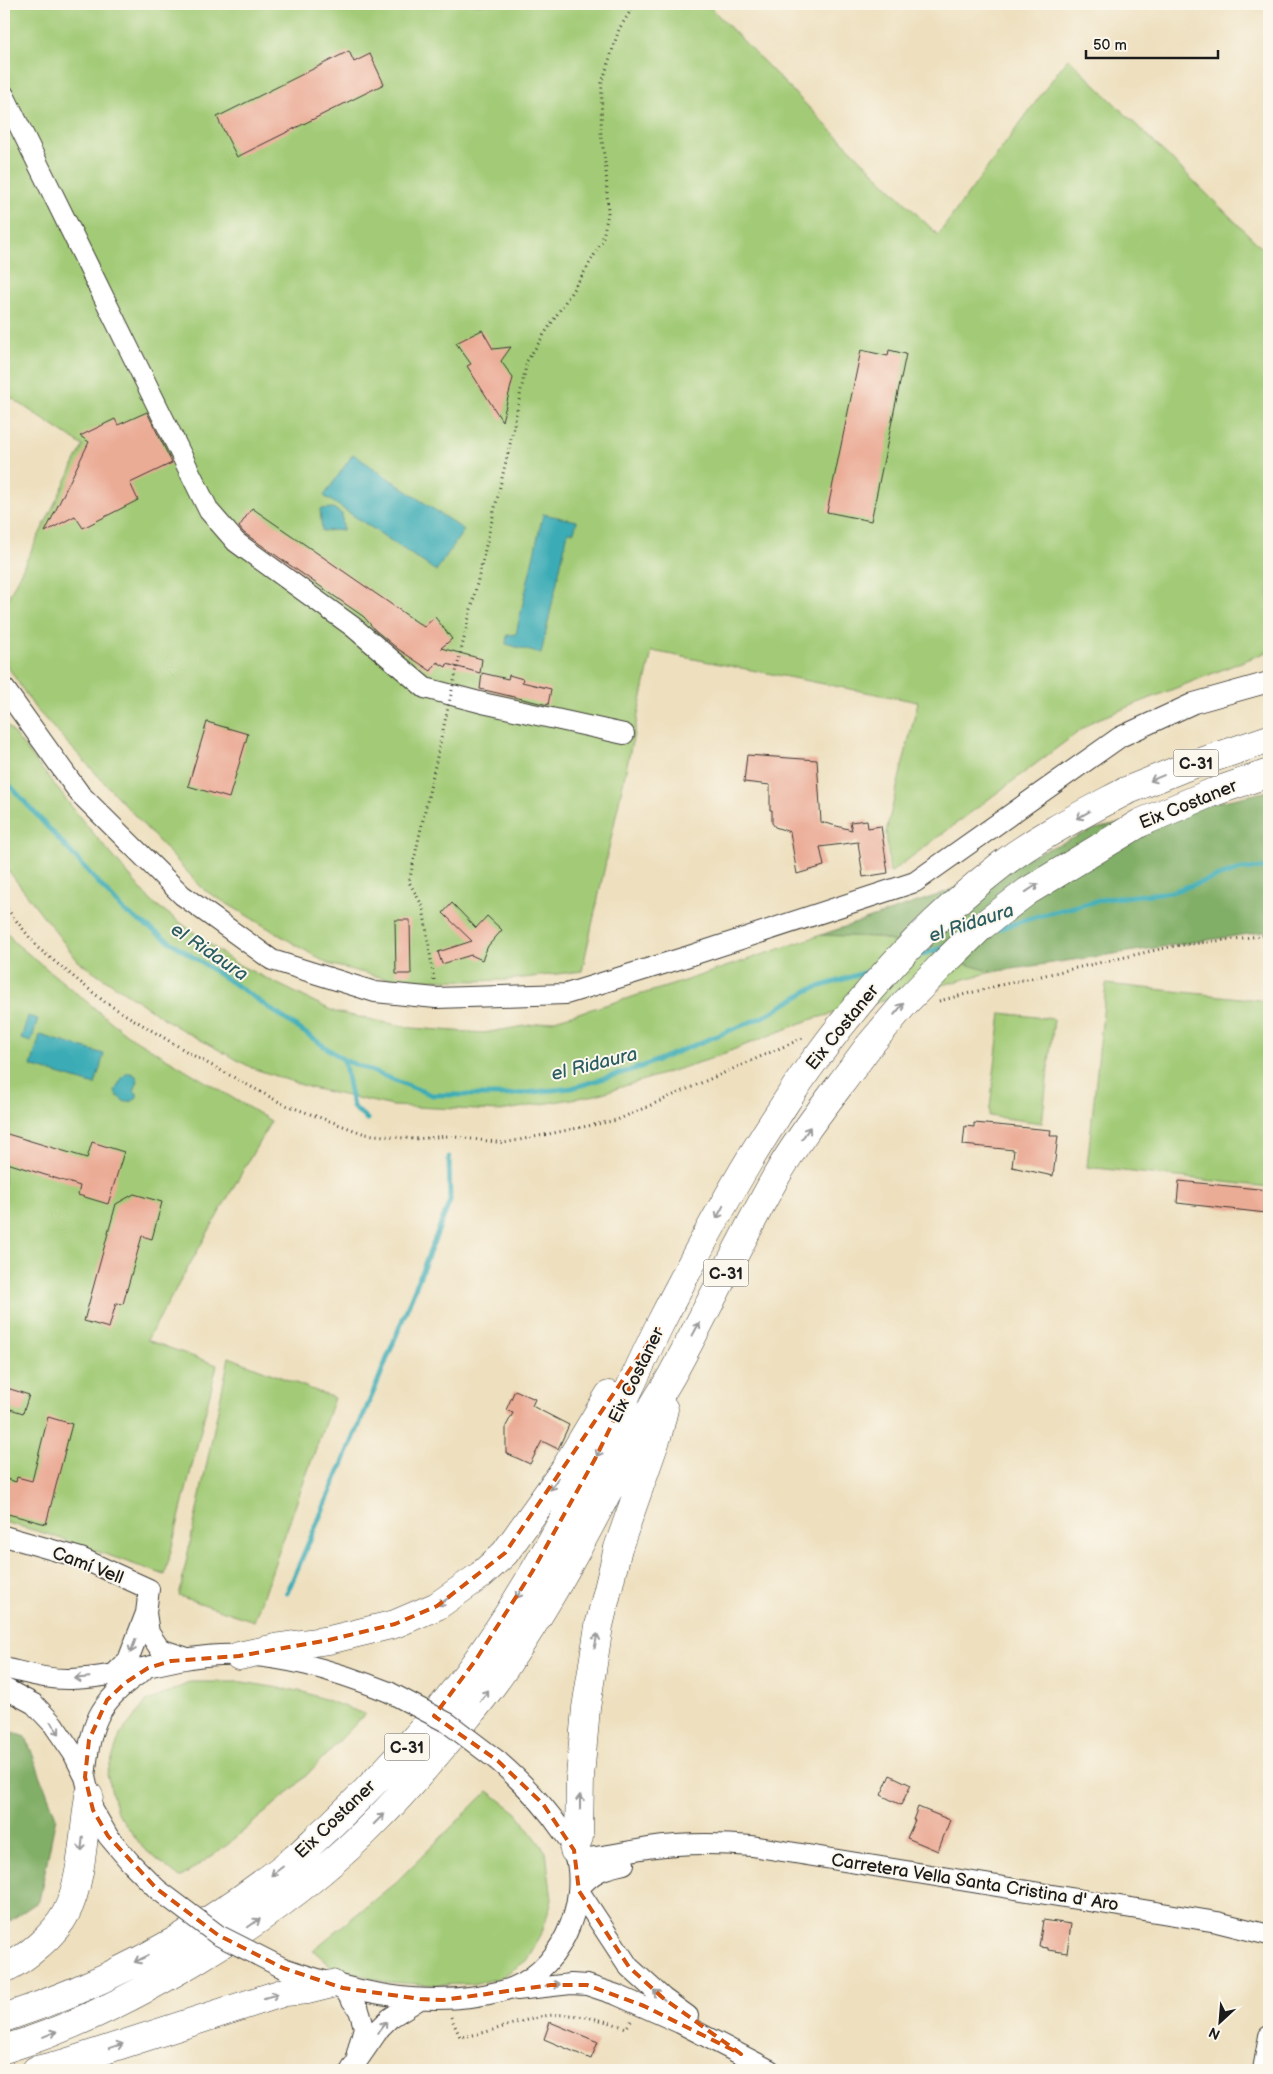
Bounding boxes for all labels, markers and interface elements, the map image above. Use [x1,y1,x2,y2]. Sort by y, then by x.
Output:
scale bar [1086,28,1218,60]
text: 50 m [1093,36,1127,55]
road number: C-31 [1174,750,1218,776]
one-way arrow [1150,774,1165,784]
street label: Eix Costaner [1136,775,1241,834]
one-way arrow [1075,810,1090,820]
one-way arrow [1025,883,1039,893]
water label: el Ridaura [926,899,1017,948]
water label: el Ridaura [166,918,252,986]
street label: Eix Costaner [802,980,884,1074]
one-way arrow [894,1003,905,1016]
water label: el Ridaura [549,1043,640,1086]
one-way arrow [800,1126,811,1140]
one-way arrow [715,1204,725,1219]
road number: C-31 [704,1260,748,1286]
one-way arrow [691,1322,701,1337]
street label: Eix Costaner [604,1324,669,1426]
one-way arrow [595,1442,604,1457]
one-way arrow [549,1477,559,1491]
street label: Camí Vell [49,1542,127,1589]
one-way arrow [515,1584,525,1598]
one-way arrow [437,1596,451,1606]
one-way arrow [592,1633,602,1649]
one-way arrow [128,1638,137,1654]
one-way arrow [75,1674,91,1683]
one-way arrow [479,1689,489,1703]
one-way arrow [50,1721,60,1735]
road number: C-31 [384,1734,430,1760]
street label: Eix Costaner [291,1775,380,1863]
one-way arrow [575,1794,585,1810]
one-way arrow [372,1813,385,1825]
one-way arrow [77,1836,87,1852]
street label: Carretera Vella Santa Cristina d' Aro [830,1849,1120,1916]
one-way arrow [271,1866,284,1877]
one-way arrow [247,1918,261,1928]
one-way arrow [134,1955,149,1964]
one-way arrow [545,1980,561,1990]
one-way arrow [653,1989,666,2000]
one-way arrow [262,1991,278,2001]
north arrow [1196,1996,1246,2046]
one-way arrow [377,2020,388,2033]
text: N [1206,2023,1223,2043]
one-way arrow [42,2028,57,2038]
one-way arrow [108,2041,123,2050]

